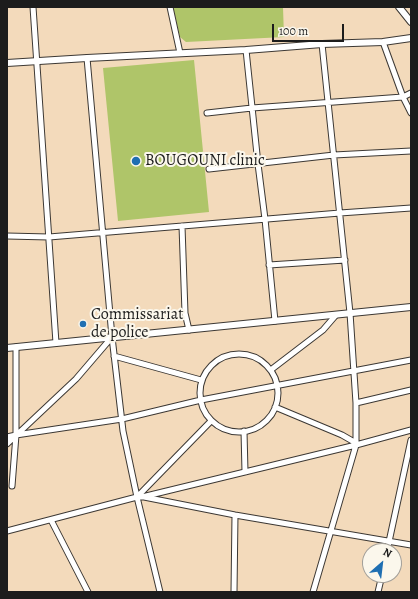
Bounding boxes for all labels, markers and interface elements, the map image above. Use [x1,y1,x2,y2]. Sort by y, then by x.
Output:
scale bar [274,16,346,42]
text: 100 m [279,23,308,39]
place label: BOUGOUNI clinic [145,151,265,171]
marker: BOUGOUNI clinic [130,155,142,167]
place label: Commissariat de police [91,305,183,343]
marker: Commissariat de police [78,319,88,329]
north arrow [362,543,402,583]
text: N [380,544,394,561]

